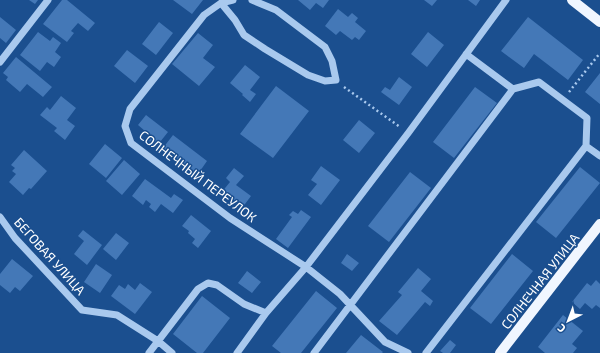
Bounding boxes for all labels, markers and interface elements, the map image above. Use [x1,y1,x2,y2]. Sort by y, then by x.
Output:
street label: СОЛНЕЧНЫЙ ПЕРЕУЛОК [136,127,260,225]
street label: БЕГОВАЯ УЛИЦА [11,214,89,298]
street label: СОЛНЕЧНАЯ УЛИЦА [498,230,582,332]
north arrow [548,301,588,341]

